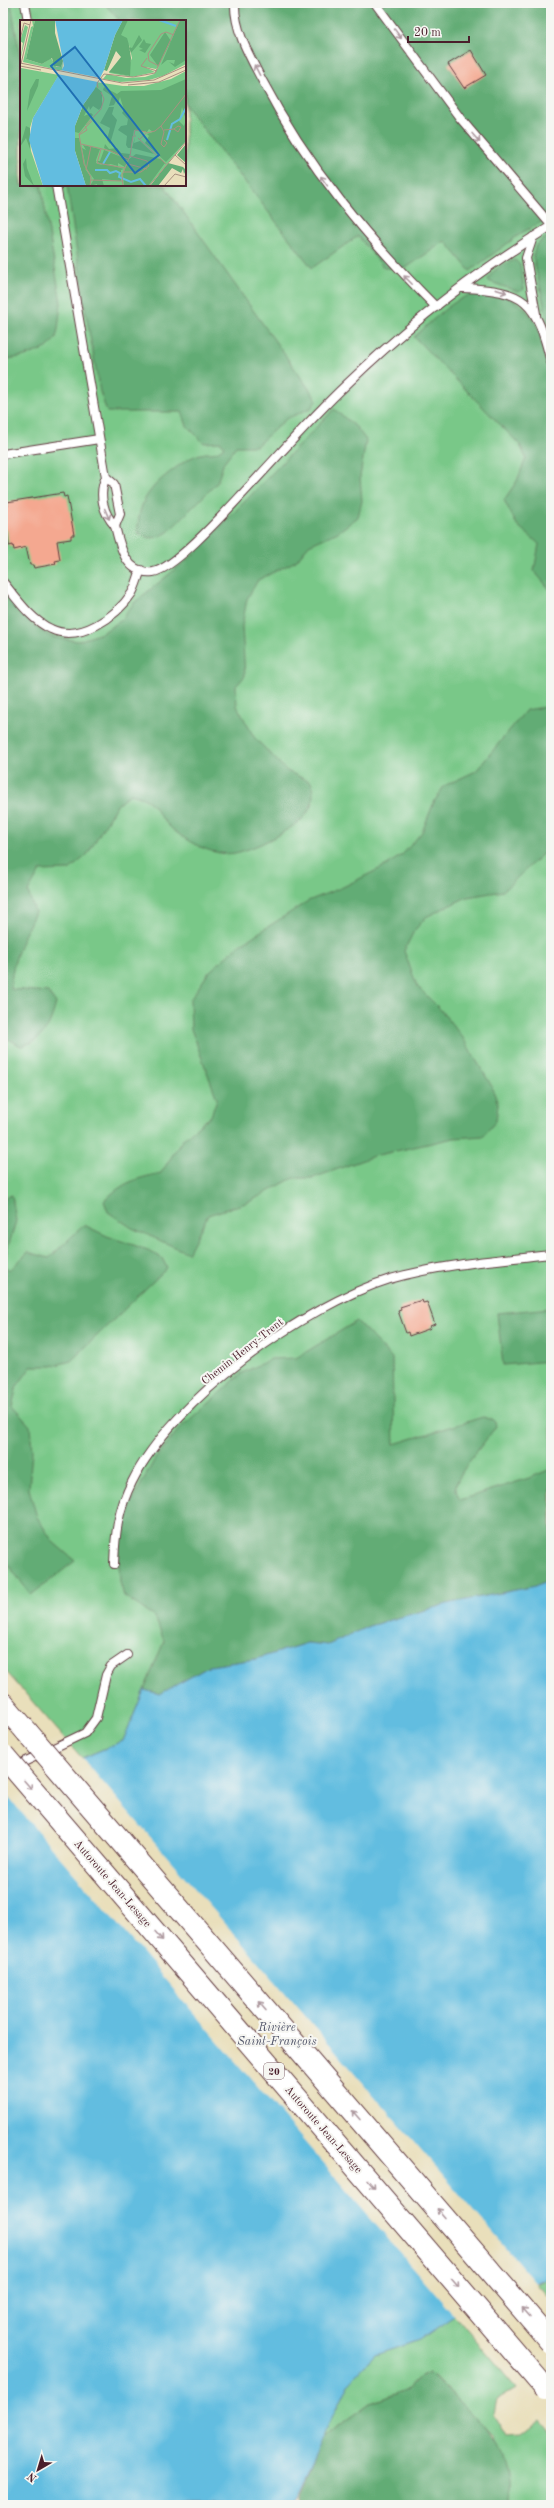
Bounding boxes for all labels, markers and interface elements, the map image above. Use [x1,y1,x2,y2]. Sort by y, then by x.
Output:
scale bar [408,18,469,44]
inset map [20,20,186,186]
text: 20 m [414,27,441,39]
one-way arrow [394,28,402,39]
one-way arrow [253,64,260,76]
one-way arrow [472,132,481,143]
one-way arrow [320,175,328,186]
one-way arrow [403,275,413,285]
one-way arrow [494,288,507,295]
one-way arrow [104,508,112,520]
street label: Chemin Henry-Trent [200,1317,286,1387]
one-way arrow [24,1779,33,1790]
street label: Autoroute Jean-Lesage [71,1838,153,1930]
one-way arrow [154,1931,163,1942]
one-way arrow [258,2000,267,2011]
water label: Rivière Saint-François [237,2022,317,2048]
road number: 20 [264,2063,284,2079]
street label: Autoroute Jean-Lesage [282,2084,364,2176]
one-way arrow [352,2110,361,2120]
one-way arrow [366,2179,375,2189]
one-way arrow [436,2208,445,2219]
one-way arrow [451,2277,460,2288]
one-way arrow [521,2307,530,2317]
north arrow [18,2450,58,2490]
text: N [26,2469,39,2484]

